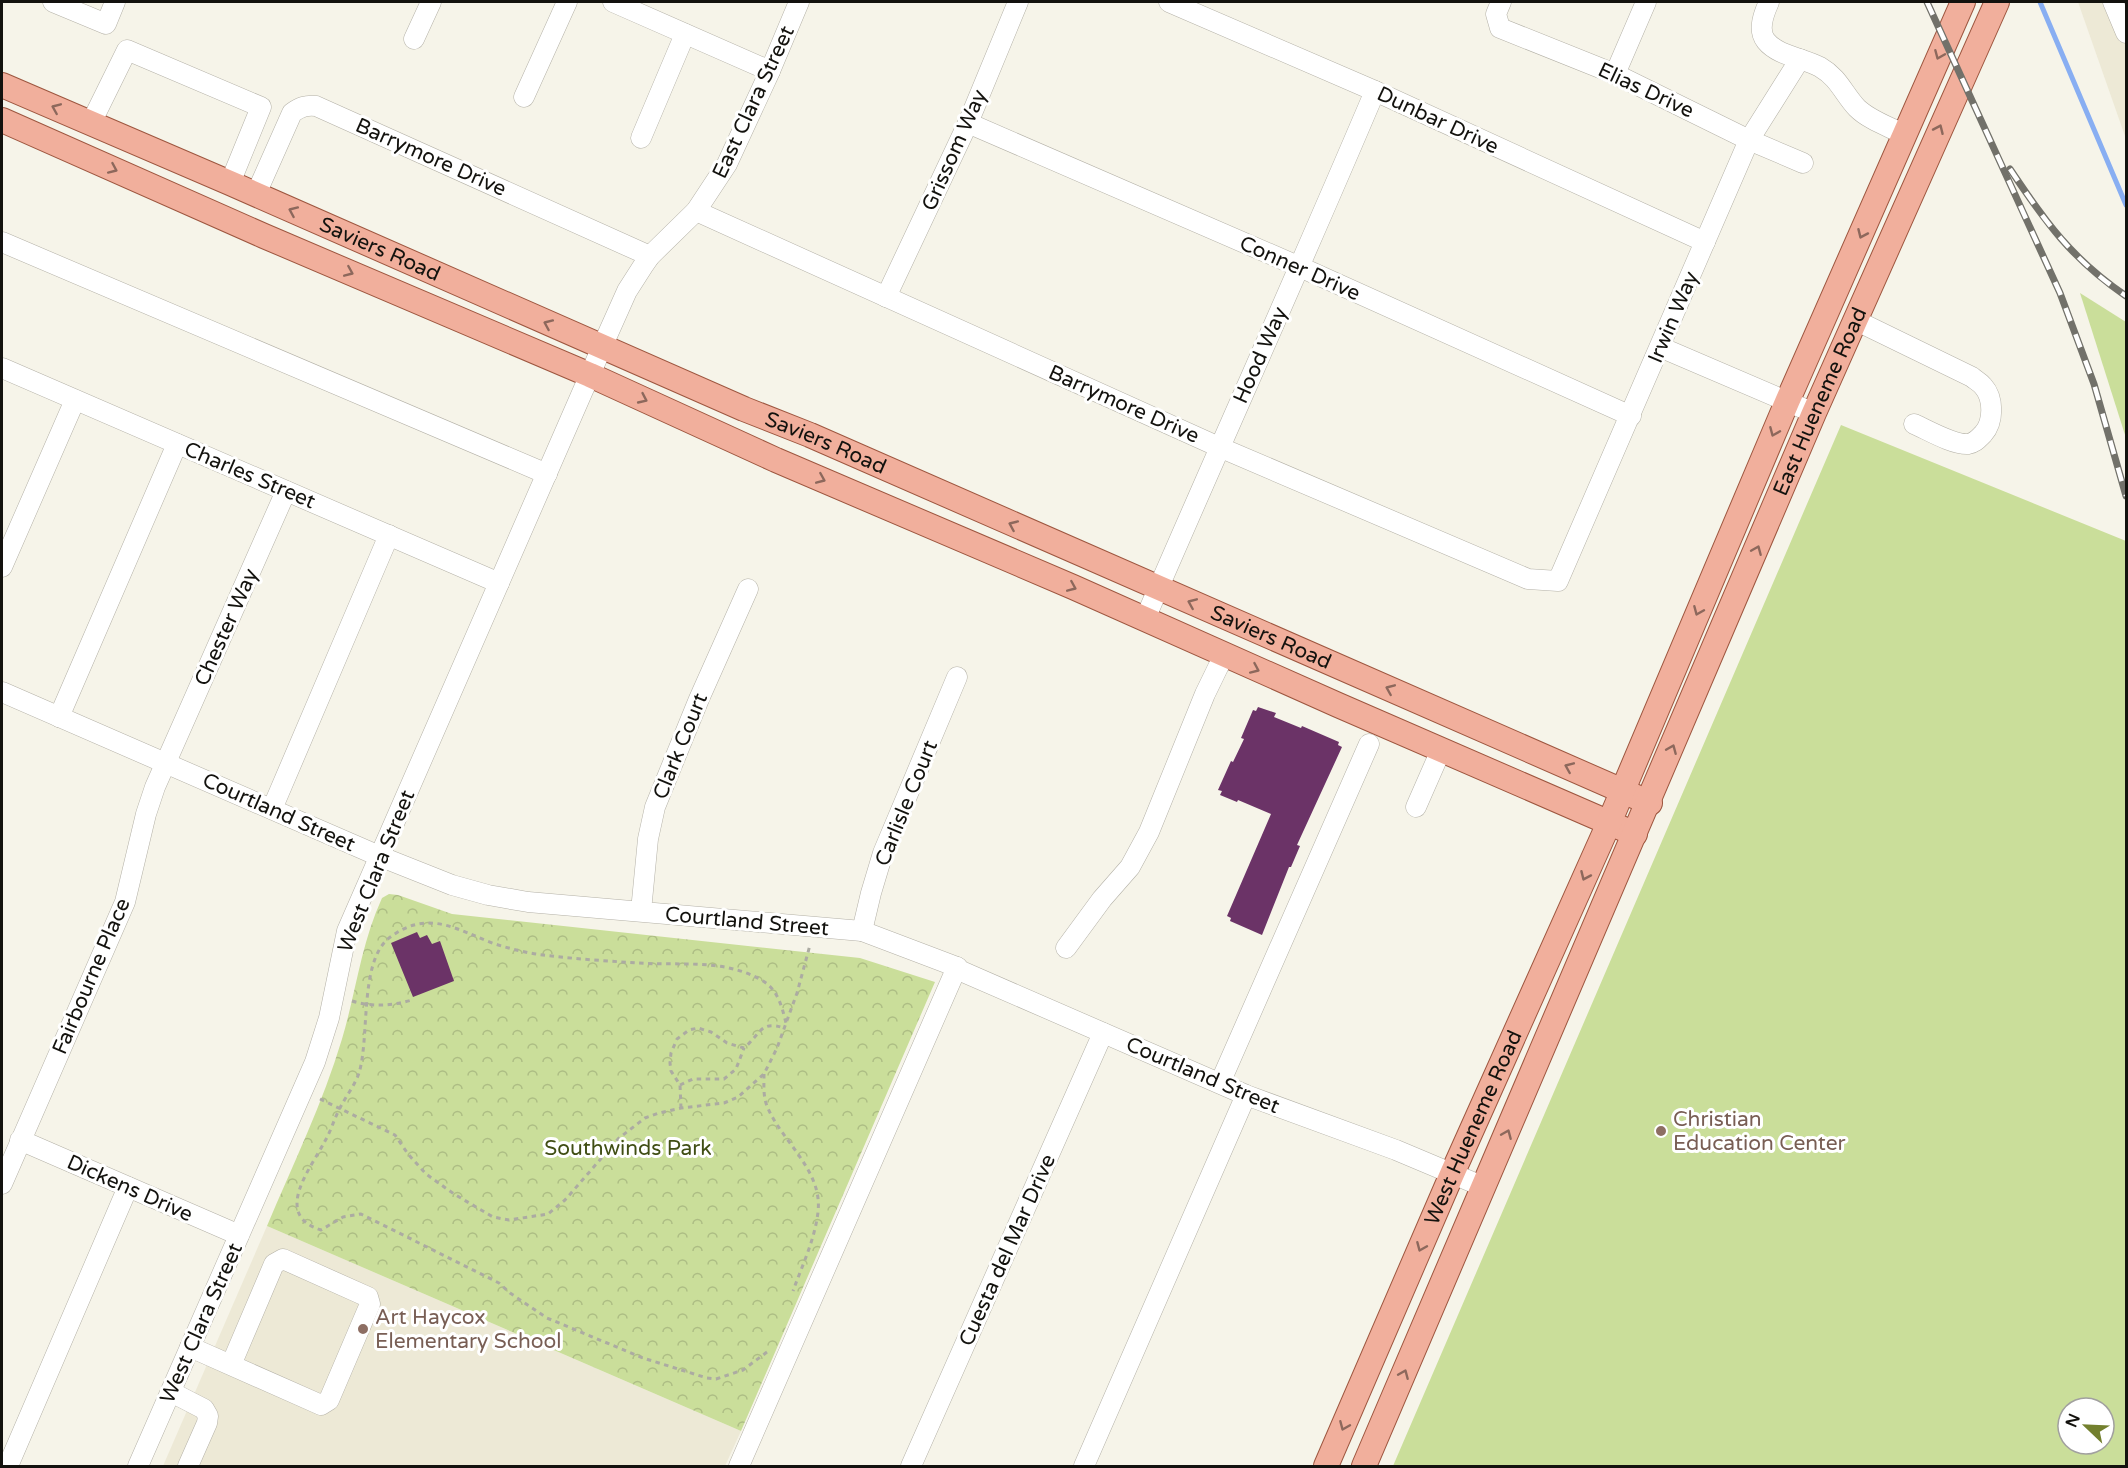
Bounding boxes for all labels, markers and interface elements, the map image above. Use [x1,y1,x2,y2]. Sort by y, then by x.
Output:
street label: East Clara Street [707,22,800,182]
one-way arrow [1934,49,1946,60]
street label: Elias Drive [1594,57,1698,124]
street label: Dunbar Drive [1373,81,1503,160]
street label: Grissom Way [917,86,992,215]
one-way arrow [52,103,63,115]
street label: Barrymore Drive [351,113,510,202]
one-way arrow [1932,124,1944,135]
one-way arrow [106,162,117,174]
one-way arrow [289,206,300,218]
street label: Saviers Road [316,212,444,287]
one-way arrow [1857,227,1869,238]
street label: Conner Drive [1235,231,1364,306]
one-way arrow [343,265,354,277]
street label: Irwin Way [1643,268,1704,367]
street label: Hood Way [1228,303,1293,407]
street label: East Hueneme Road [1768,304,1872,500]
one-way arrow [544,319,555,331]
street label: Barrymore Drive [1044,360,1203,449]
one-way arrow [637,392,648,404]
street label: Saviers Road [761,407,890,480]
one-way arrow [1770,425,1782,436]
street label: Charles Street [181,437,319,514]
one-way arrow [814,472,825,484]
one-way arrow [1008,520,1019,532]
one-way arrow [1749,545,1761,556]
street label: Chester Way [189,565,263,690]
one-way arrow [1066,579,1077,591]
one-way arrow [1187,598,1198,610]
street label: Saviers Road [1207,600,1335,675]
one-way arrow [1693,604,1705,615]
one-way arrow [1249,661,1260,673]
one-way arrow [1385,684,1396,696]
street label: Clark Court [648,689,713,803]
street label: Carlisle Court [870,737,943,870]
one-way arrow [1665,744,1677,755]
one-way arrow [1564,762,1575,774]
street label: Courtland Street [199,768,359,857]
street label: West Clara Street [333,786,420,956]
one-way arrow [1580,870,1592,881]
street label: Fairbourne Place [47,894,136,1058]
street label: Courtland Street [664,902,830,941]
street label: West Hueneme Road [1420,1027,1528,1229]
street label: Courtland Street [1122,1032,1283,1119]
place label: Christian Education Center [1673,1107,1846,1156]
marker: Christian Education Center [1654,1124,1668,1138]
one-way arrow [1499,1129,1511,1140]
park label: Southwinds Park [544,1136,712,1161]
street label: Dickens Drive [63,1150,197,1227]
street label: Cuesta del Mar Drive [954,1150,1061,1350]
street label: West Clara Street [155,1239,248,1407]
one-way arrow [1416,1240,1428,1251]
place label: Art Haycox Elementary School [375,1305,562,1354]
marker: Art Haycox Elementary School [356,1322,370,1336]
one-way arrow [1396,1369,1408,1380]
north arrow [2056,1396,2116,1456]
text: N [2061,1411,2085,1430]
one-way arrow [1339,1419,1351,1430]

